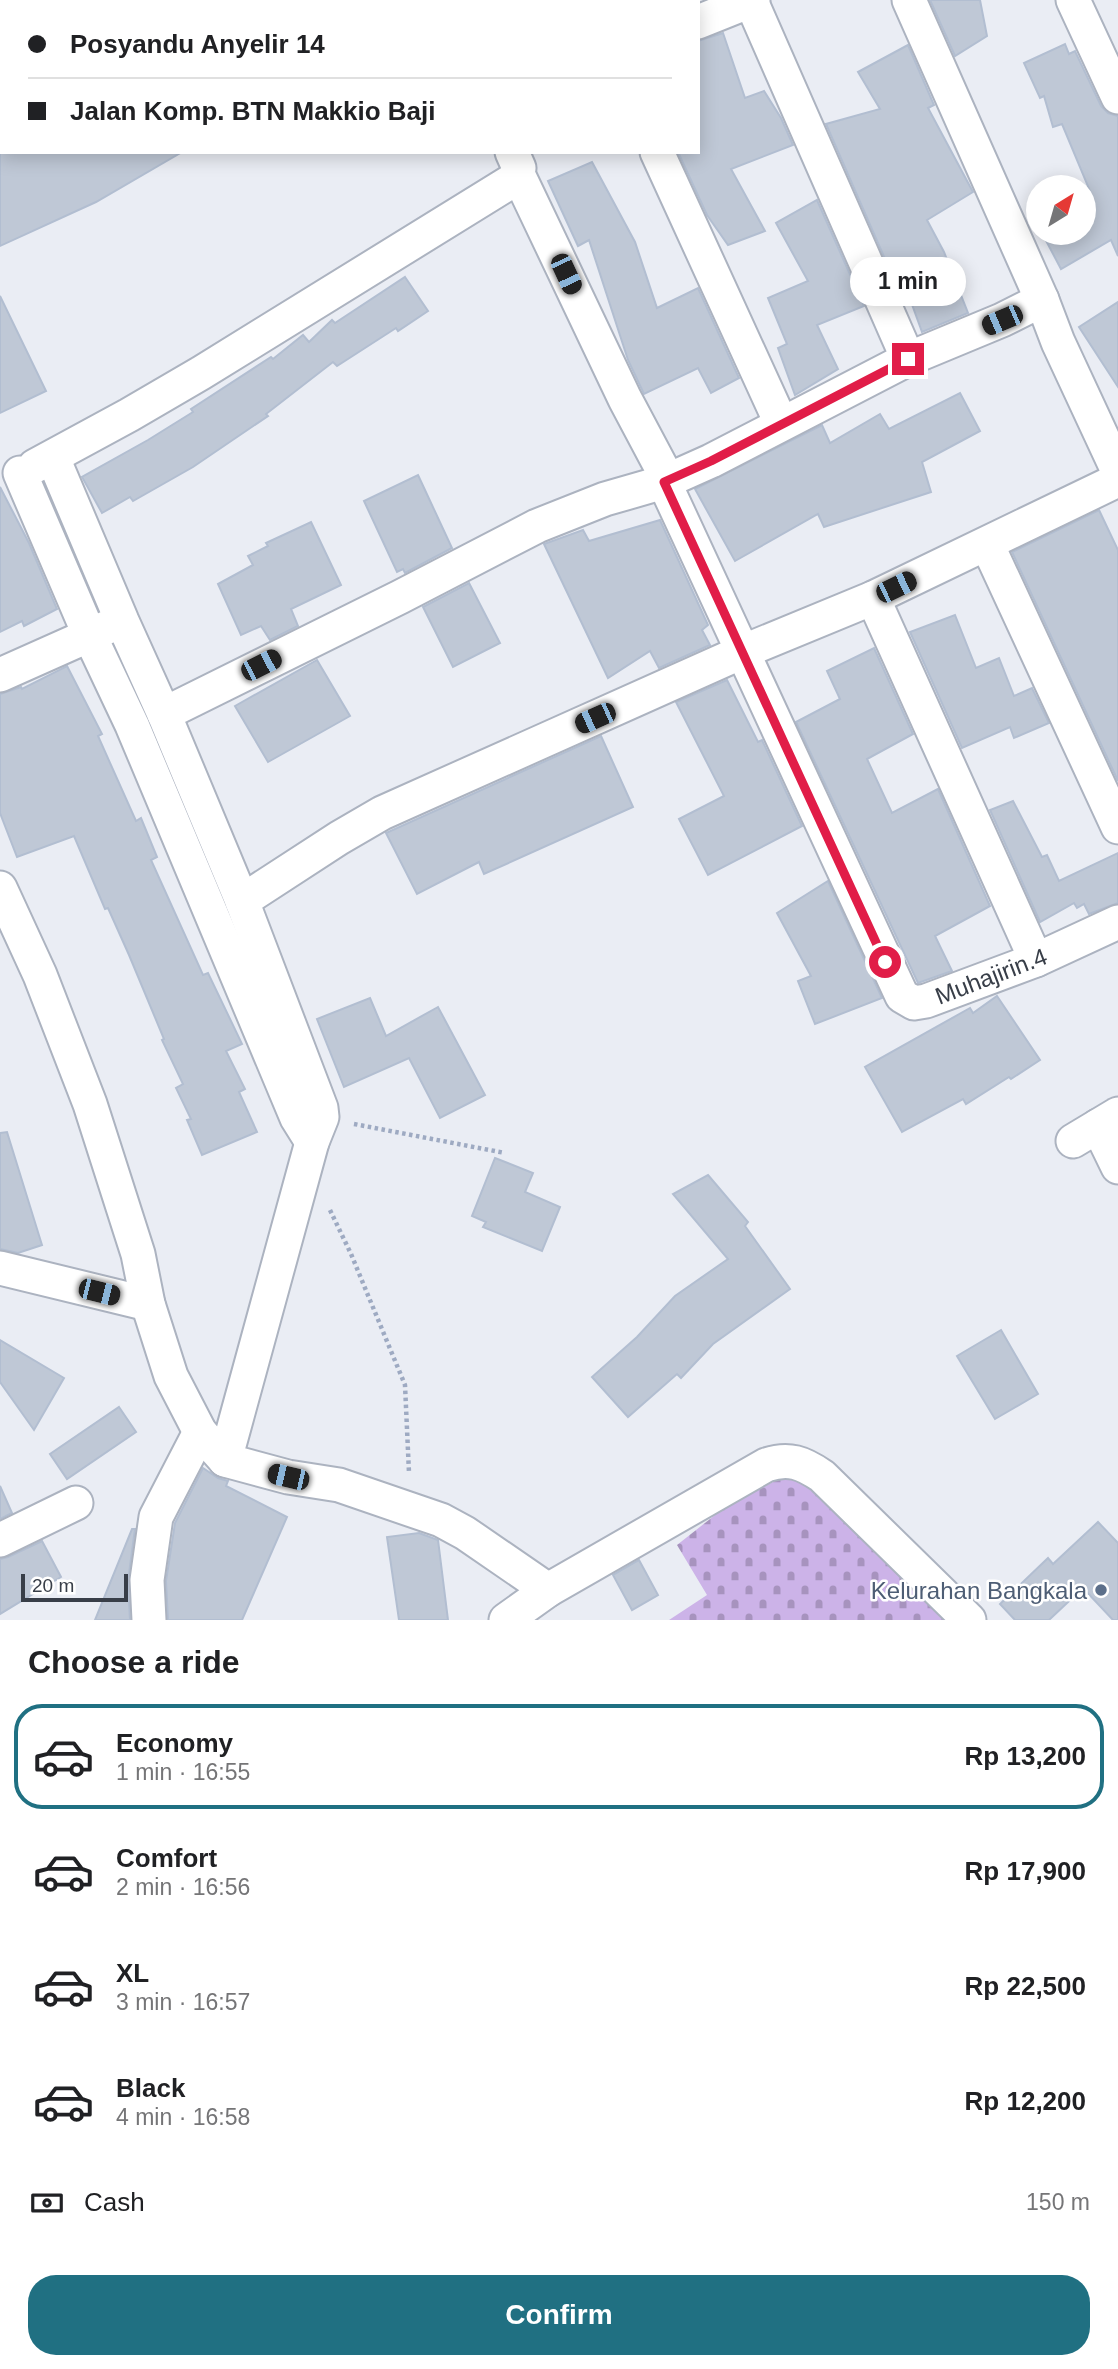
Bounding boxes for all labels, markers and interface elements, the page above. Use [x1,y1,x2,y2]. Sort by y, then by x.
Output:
text: Posyandu Anyelir 14 [70,29,325,59]
text: Jalan Komp. BTN Makkio Baji [70,96,436,126]
north arrow [1026,175,1096,245]
map controls [1026,175,1096,245]
car [548,251,585,297]
callout: 1 min [850,258,966,306]
text: 1 min [878,268,938,294]
car [979,302,1026,338]
route end [892,343,924,375]
car [873,568,920,606]
car [238,646,285,684]
car [572,700,619,736]
street label: Muhajirin.4 [931,942,1051,1010]
route start [869,946,901,978]
car [77,1277,122,1307]
car [266,1462,311,1492]
scale bar [21,1571,128,1603]
text: 20 m [32,1575,74,1596]
place label: Kelurahan Bangkala [871,1577,1088,1604]
marker: Kelurahan Bangkala [1093,1582,1109,1598]
text: Choose a ride [28,1644,240,1680]
icon: car [32,1725,95,1788]
text: Economy [116,1728,233,1758]
text: Rp 13,200 [965,1741,1086,1771]
text: 1 min · 16:55 [116,1759,250,1785]
icon: car [32,1840,95,1903]
text: Comfort [116,1843,217,1873]
text: Rp 17,900 [965,1856,1086,1886]
text: 2 min · 16:56 [116,1874,250,1900]
icon: car [32,1955,95,2018]
text: XL [116,1958,149,1988]
text: Rp 22,500 [965,1971,1086,2001]
text: 3 min · 16:57 [116,1989,250,2015]
icon: car [32,2070,95,2133]
text: Black [116,2073,185,2103]
text: Rp 12,200 [965,2086,1086,2116]
text: 4 min · 16:58 [116,2104,250,2130]
icon: cash [28,2184,66,2222]
text: Cash [84,2187,145,2217]
text: 150 m [1026,2189,1090,2215]
button: Confirm [28,2275,1090,2355]

